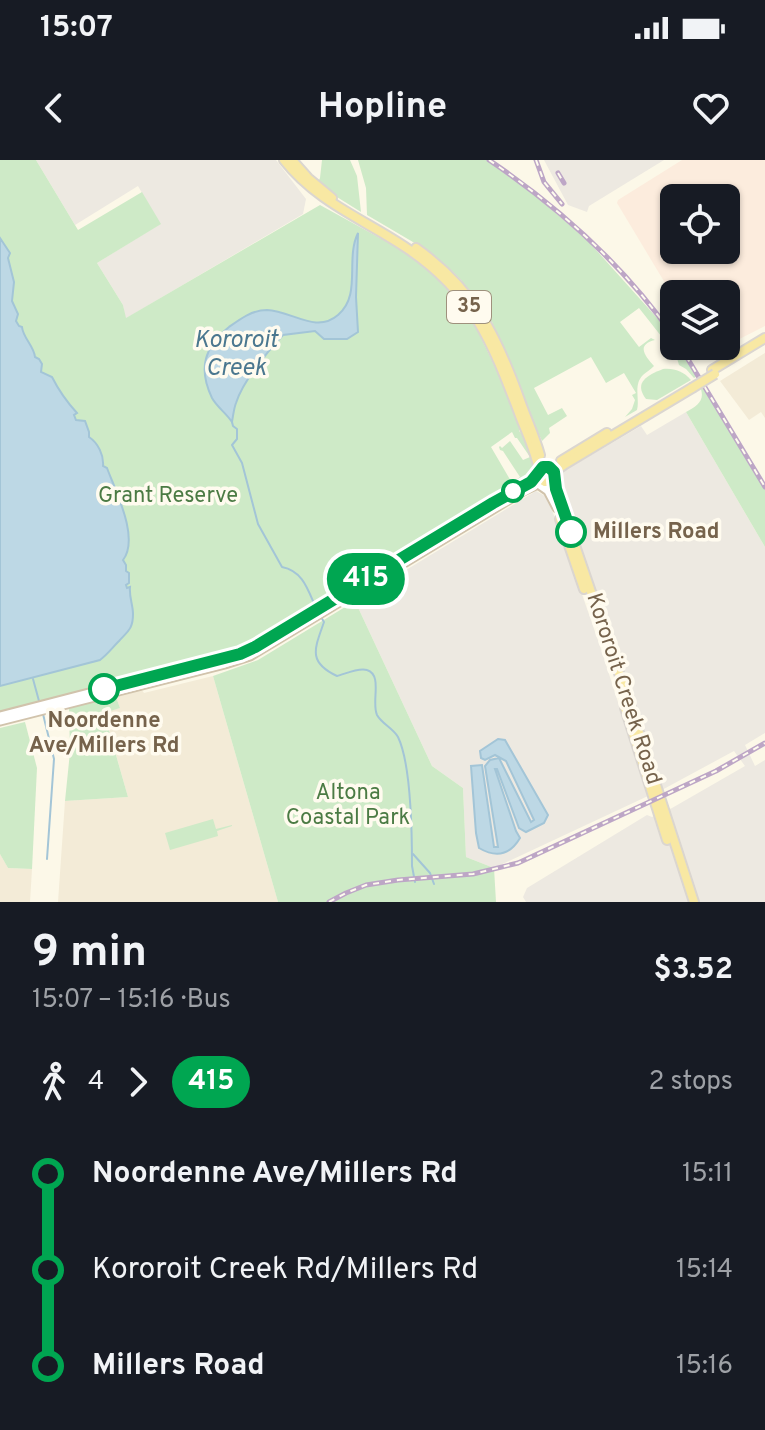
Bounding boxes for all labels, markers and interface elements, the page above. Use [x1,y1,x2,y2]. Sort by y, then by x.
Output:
text: 15:07 [40,10,113,47]
text: Hopline [318,85,447,131]
icon: back [32,86,76,130]
icon: heart [689,86,733,130]
map controls [660,184,740,360]
button: locate [660,184,740,264]
button: layers [660,280,740,360]
road number: 35 [447,291,491,323]
water label: Kororoit Creek [194,326,279,384]
unlabelled marker [502,480,524,502]
park label: Grant Reserve [98,483,238,510]
marker: Millers Road [556,517,586,547]
place label: Millers Road [593,519,720,546]
line badge: 415 [320,553,412,605]
text: 415 [343,561,389,597]
street label: Kororoit Creek Road [579,590,667,788]
marker: Noordenne Ave/Millers Rd [89,674,119,704]
place label: Noordenne Ave/Millers Rd [29,708,179,760]
park label: Altona Coastal Park [286,780,410,832]
text: 9 min [32,926,147,982]
text: $3.52 [654,952,733,989]
text: 15:07 – 15:16 · Bus [32,984,231,1017]
icon: walk [32,1060,76,1104]
icon: forward [116,1060,160,1104]
text: 415 [188,1064,234,1100]
text: 4 [88,1066,104,1099]
text: 2 stops [648,1066,733,1099]
text: Noordenne Ave/Millers Rd [92,1156,458,1193]
text: 15:11 [682,1158,733,1191]
text: Kororoit Creek Rd/Millers Rd [92,1252,478,1289]
text: 15:14 [676,1254,733,1287]
text: Millers Road [92,1348,265,1385]
text: 15:16 [676,1350,733,1383]

